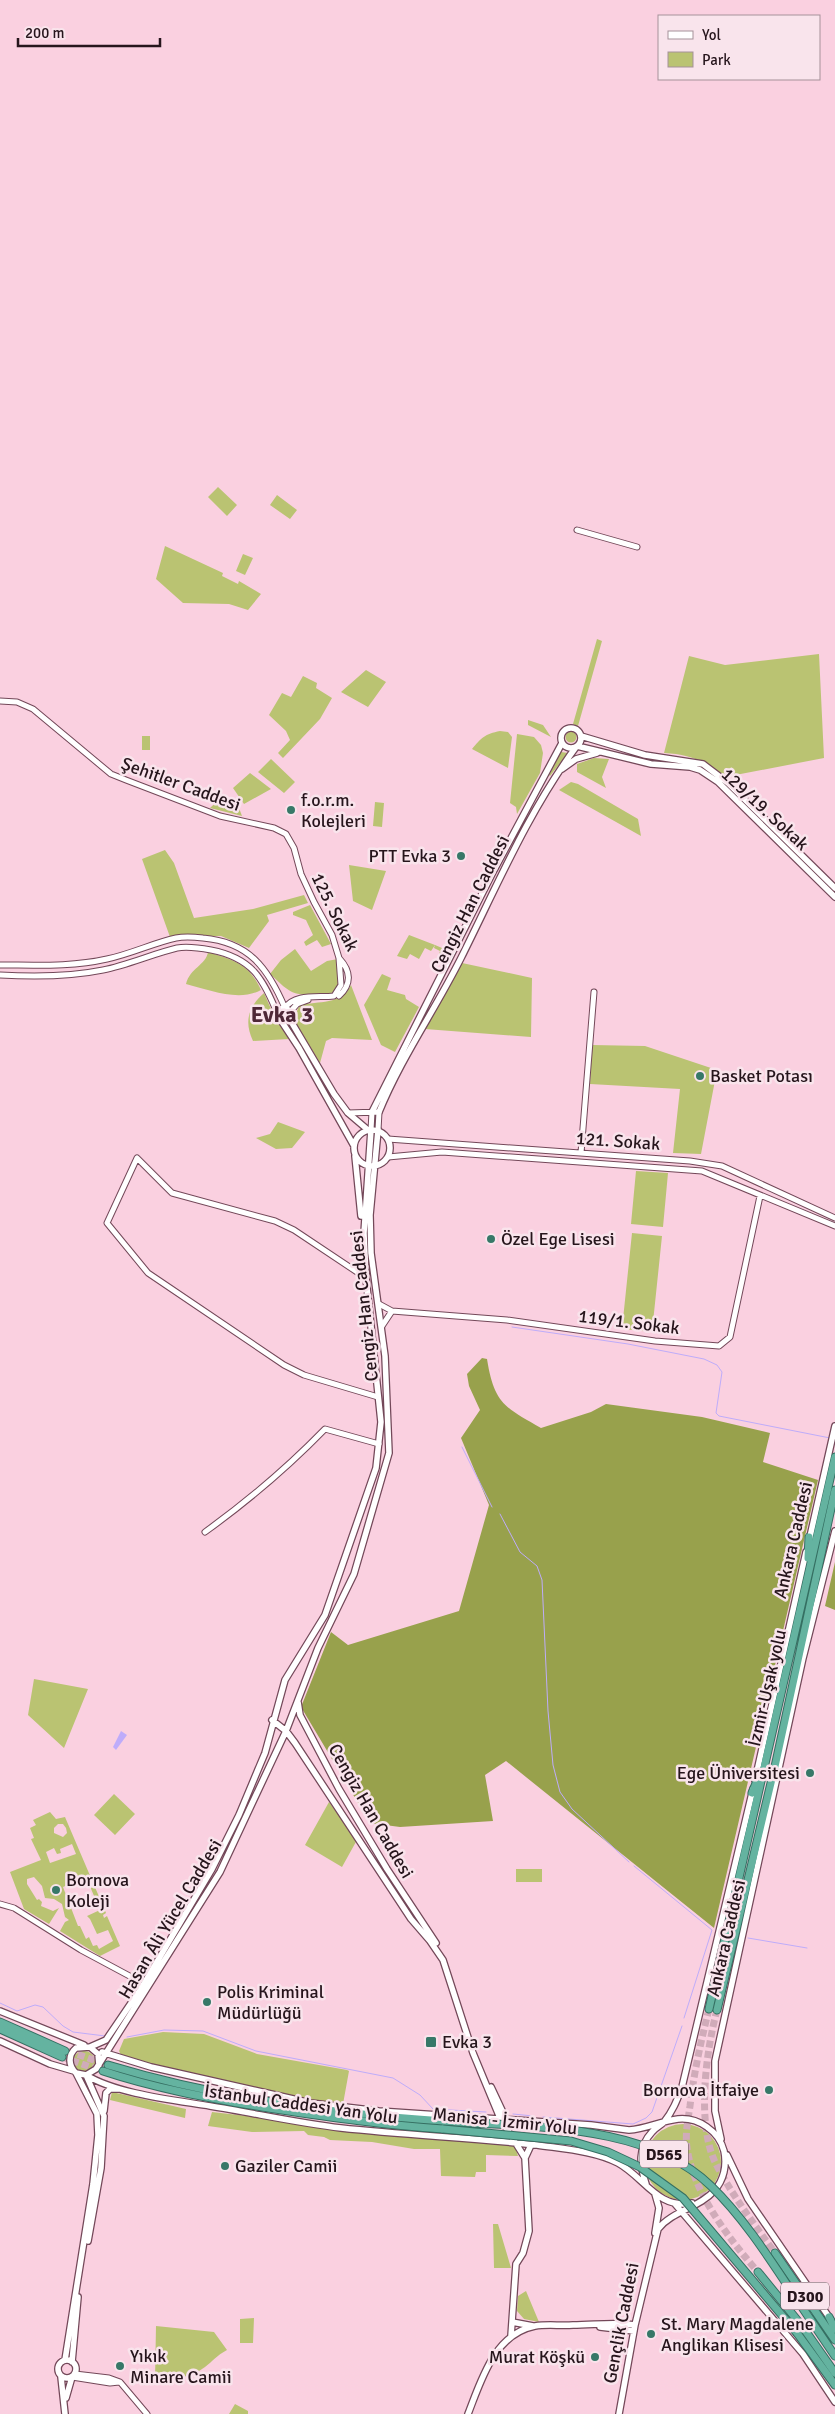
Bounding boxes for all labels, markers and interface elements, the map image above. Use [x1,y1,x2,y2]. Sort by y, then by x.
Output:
scale bar [18,15,160,47]
legend [658,15,820,80]
text: 200 m [25,24,65,42]
text: Yol [702,26,721,44]
text: Park [702,51,731,69]
street label: Şehitler Caddesi [118,752,244,816]
street label: 129/19. Sokak [717,763,813,855]
place label: f.o.r.m. Kolejleri [301,789,366,832]
marker: f.o.r.m. Kolejleri [285,804,297,816]
street label: Cengiz Han Caddesi [426,831,514,977]
place label: PTT Evka 3 [369,845,451,867]
marker: PTT Evka 3 [455,850,467,862]
street label: 125. Sokak [307,869,363,955]
district label: Evka 3 [251,1001,313,1028]
place label: Basket Potası [710,1065,813,1087]
marker: Basket Potası [694,1070,706,1082]
street label: 121. Sokak [575,1127,661,1155]
place label: Özel Ege Lisesi [501,1228,615,1250]
street label: Cengiz Han Caddesi [345,1229,383,1383]
marker: Özel Ege Lisesi [485,1233,497,1245]
street label: 119/1. Sokak [577,1305,681,1339]
street label: Ankara Caddesi [769,1479,817,1601]
street label: İzmir-Uşak yolu [743,1627,791,1749]
street label: Cengiz Han Caddesi [324,1740,418,1882]
place label: Ege Üniversitesi [677,1762,800,1784]
marker: Ege Üniversitesi [804,1767,816,1779]
street label: Hasan Âli Yücel Caddesi [114,1835,226,2003]
place label: Bornova Koleji [66,1869,129,1912]
street label: Ankara Caddesi [702,1877,750,1999]
marker: Bornova Koleji [50,1884,62,1896]
place label: Polis Kriminal Müdürlüğü [217,1981,324,2024]
marker: Polis Kriminal Müdürlüğü [201,1996,213,2008]
place label: Evka 3 [442,2031,492,2053]
marker: Evka 3 [424,2035,438,2049]
place label: Bornova İtfaiye [643,2079,759,2101]
street label: İstanbul Caddesi Yan Yolu [203,2080,399,2128]
marker: Bornova İtfaiye [763,2084,775,2096]
street label: Manisa - İzmir Yolu [432,2102,578,2140]
road number: D565 [640,2140,688,2168]
place label: Gaziler Camii [235,2155,337,2177]
marker: Gaziler Camii [219,2160,231,2172]
street label: Gençlik Caddesi [599,2261,643,2385]
road number: D300 [781,2282,829,2310]
place label: St. Mary Magdalene Anglikan Klisesi [661,2313,814,2356]
marker: St. Mary Magdalene Anglikan Klisesi [645,2328,657,2340]
place label: Yıkık Minare Camii [130,2345,232,2388]
place label: Murat Köşkü [489,2346,585,2368]
marker: Murat Köşkü [589,2351,601,2363]
marker: Yıkık Minare Camii [114,2360,126,2372]

